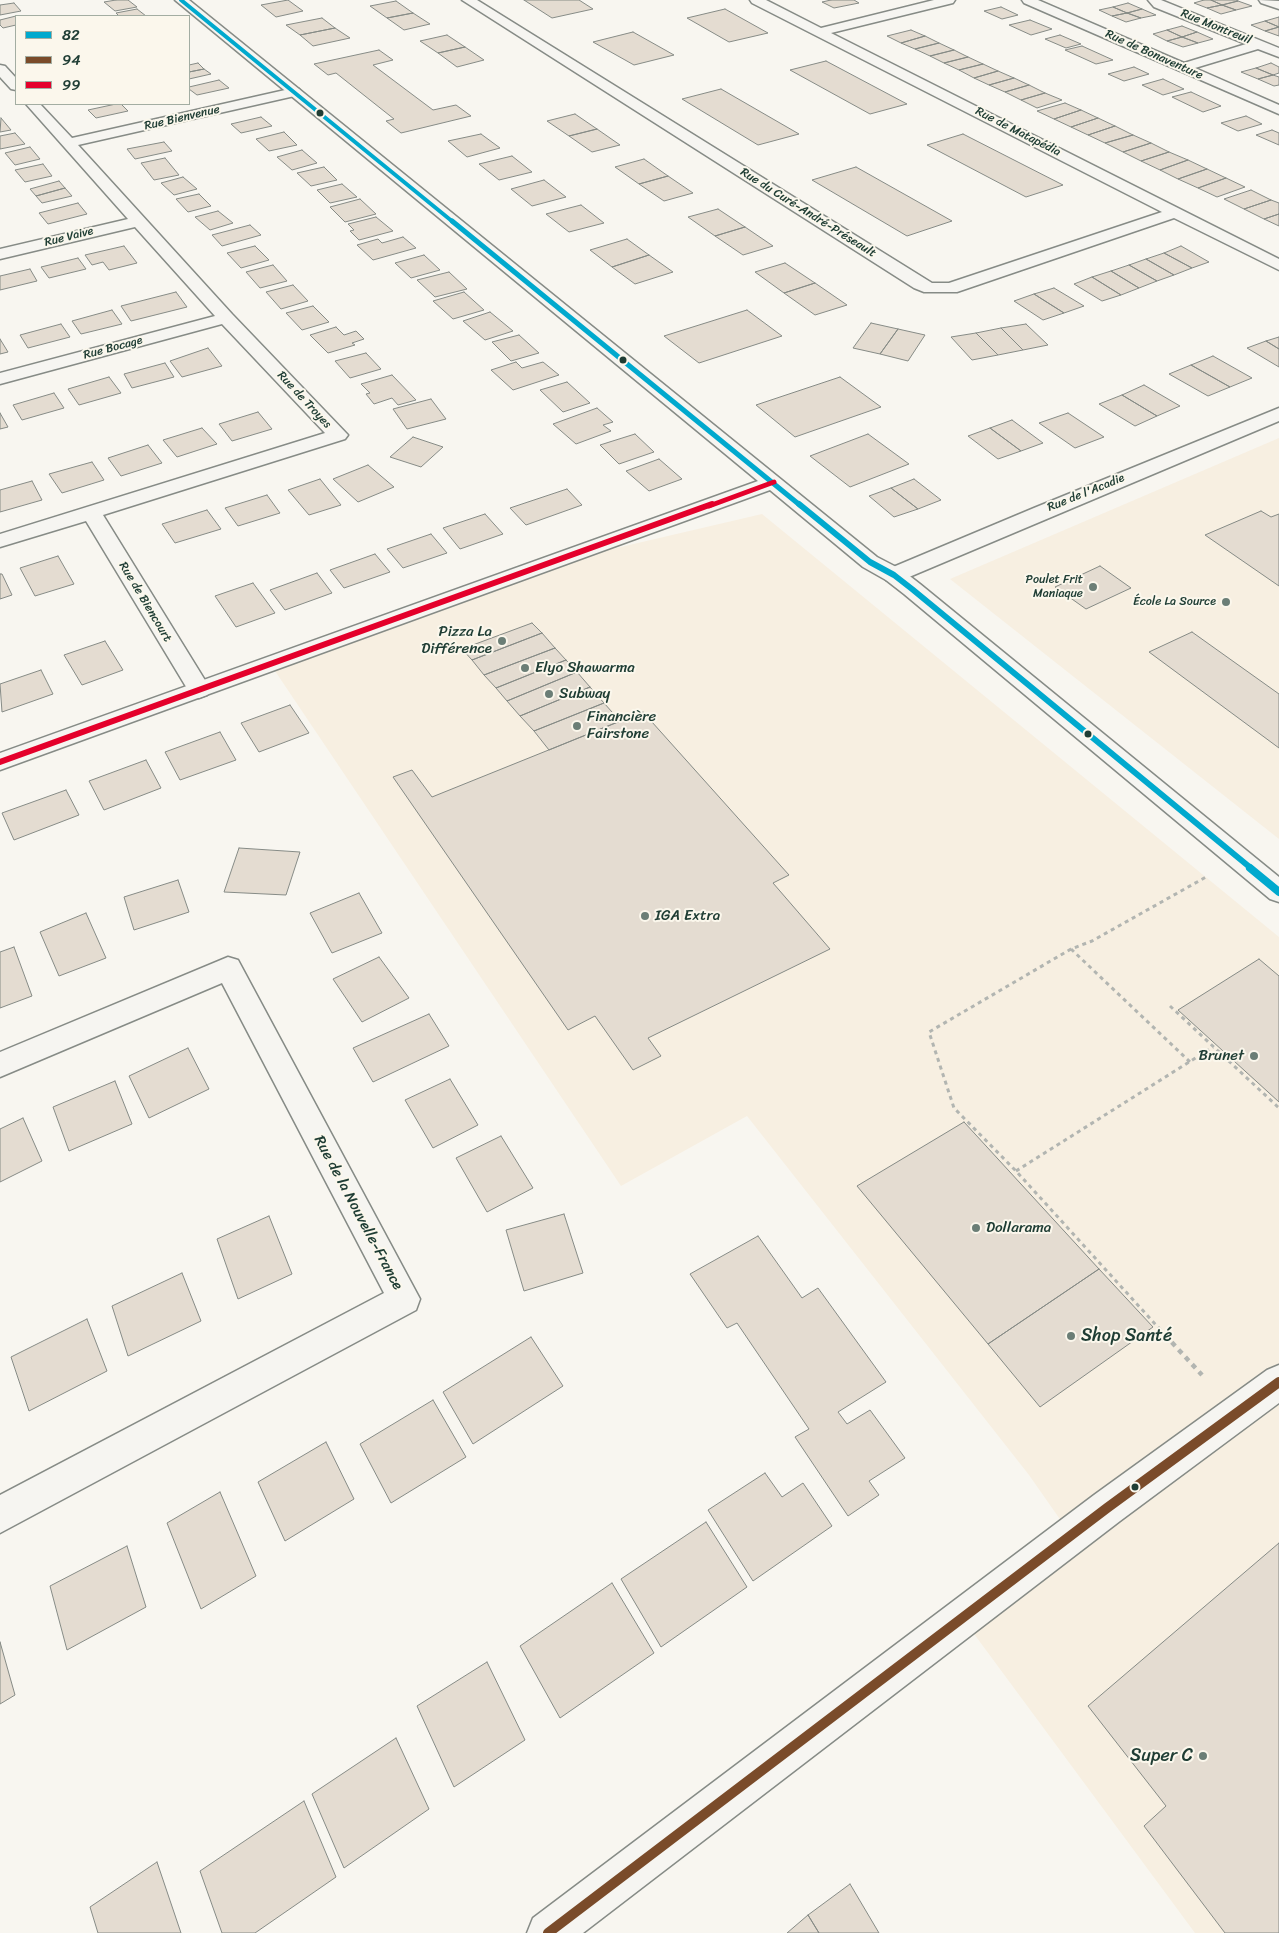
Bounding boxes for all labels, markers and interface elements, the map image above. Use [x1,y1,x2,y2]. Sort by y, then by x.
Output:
street label: Rue Montreuil [1179,6,1253,48]
legend [15,15,190,105]
text: 82 [62,22,80,48]
street label: Rue de Bonaventure [1103,27,1205,83]
text: 94 [62,47,81,73]
text: 99 [62,72,80,98]
street label: Rue Bienvenue [143,102,221,134]
street label: Rue de Matapédia [973,104,1063,160]
unlabelled marker [315,108,325,118]
street label: Rue du Curé-André-Préseault [737,165,879,261]
street label: Rue Vaive [43,224,95,250]
street label: Rue Bocage [82,333,144,363]
unlabelled marker [618,355,628,365]
street label: Rue de Troyes [274,369,334,431]
street label: Rue de l'Acadie [1045,471,1127,515]
street label: Rue de Biencourt [115,559,175,645]
place label: Poulet Frit Maniaque [1026,573,1083,601]
marker: Poulet Frit Maniaque [1087,581,1099,593]
place label: École La Source [1133,595,1216,609]
marker: École La Source [1220,596,1232,608]
place label: Pizza La Différence [421,623,492,658]
marker: Pizza La Différence [496,635,508,647]
place label: Elyo Shawarma [535,659,635,677]
marker: Elyo Shawarma [519,662,531,674]
place label: Subway [559,685,610,703]
marker: Subway [543,688,555,700]
place label: Financière Fairstone [587,708,656,743]
marker: Financière Fairstone [571,720,583,732]
unlabelled marker [1083,729,1093,739]
place label: IGA Extra [655,907,720,925]
marker: IGA Extra [639,910,651,922]
place label: Brunet [1199,1047,1244,1065]
marker: Brunet [1248,1050,1260,1062]
street label: Rue de la Nouvelle-France [310,1133,406,1293]
place label: Dollarama [986,1219,1051,1237]
marker: Dollarama [970,1222,982,1234]
place label: Shop Santé [1081,1325,1172,1347]
marker: Shop Santé [1065,1330,1077,1342]
unlabelled marker [1130,1482,1140,1492]
place label: Super C [1130,1745,1193,1767]
marker: Super C [1197,1750,1209,1762]

